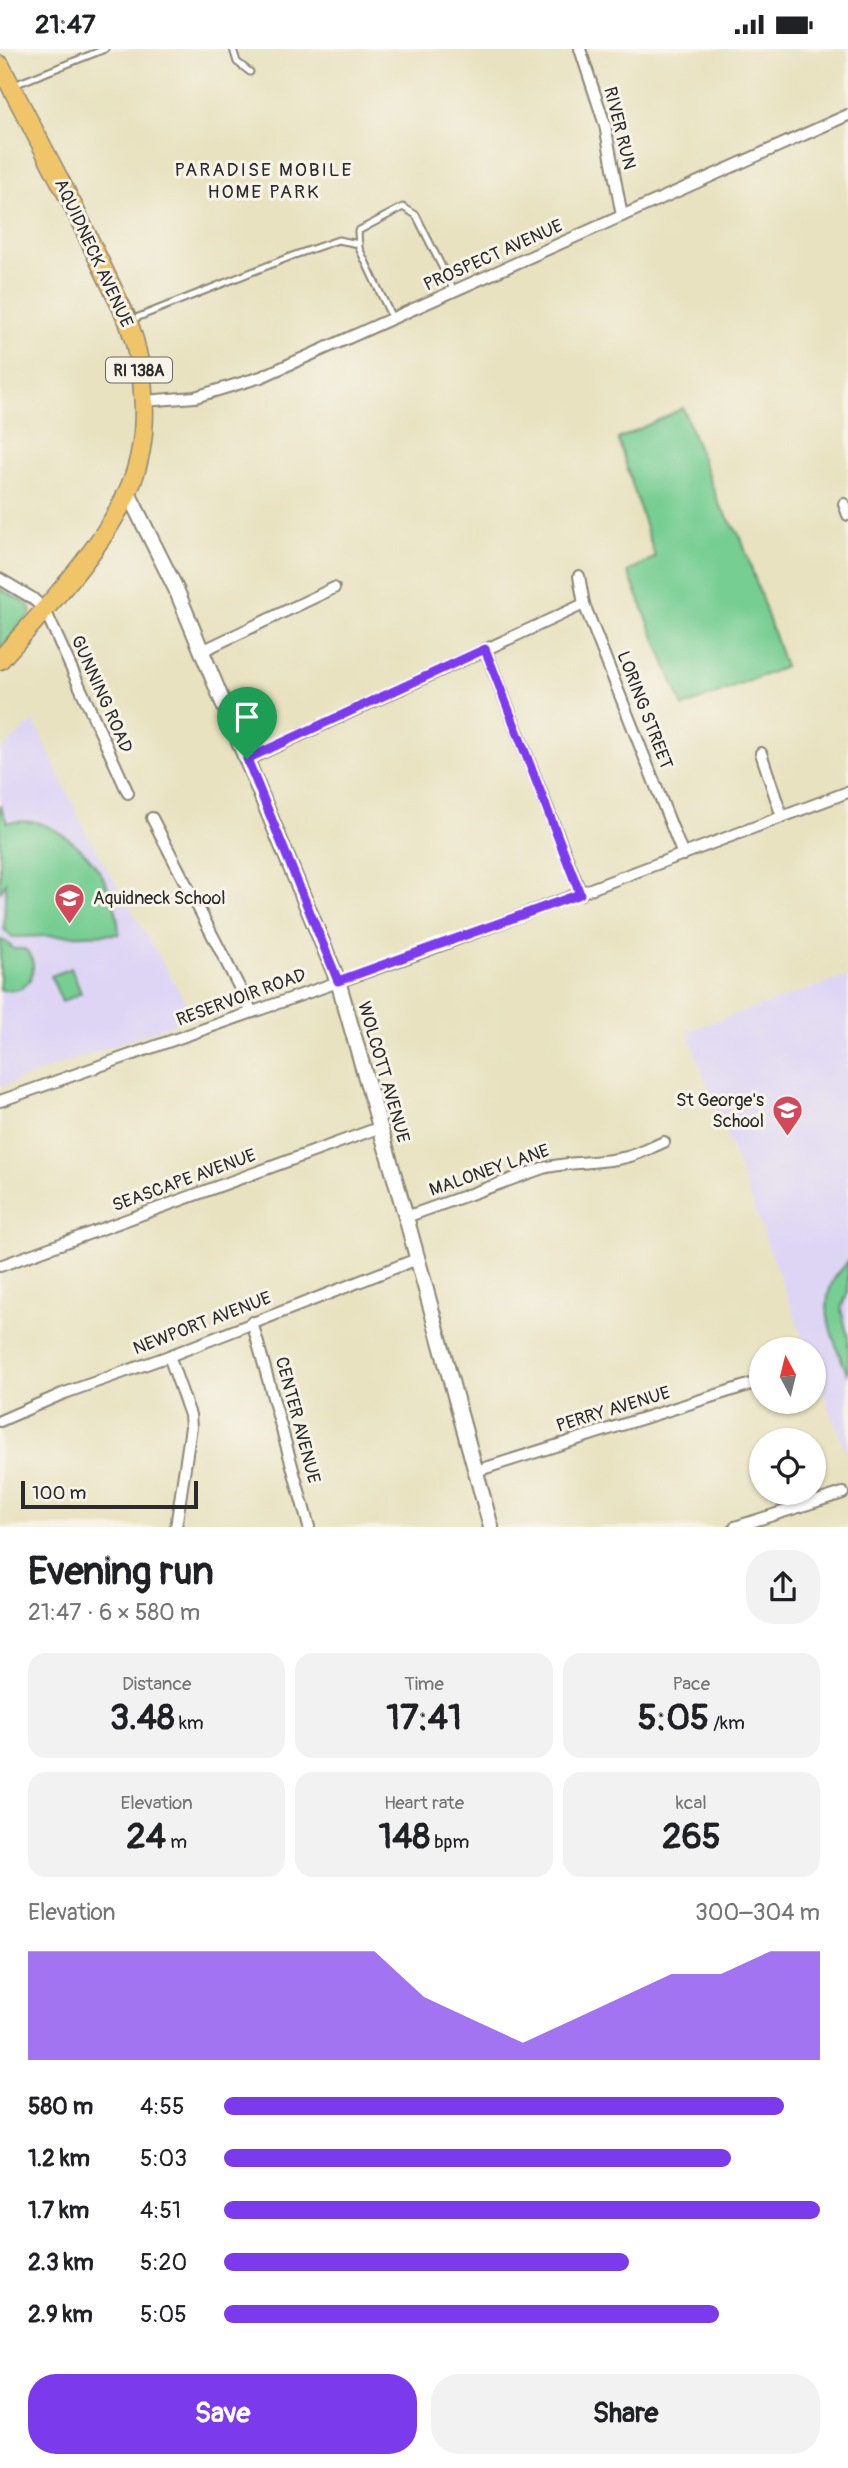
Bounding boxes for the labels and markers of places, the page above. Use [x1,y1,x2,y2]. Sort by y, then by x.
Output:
pin [217,687,277,759]
school or university icon: Aquidneck School [53,881,87,925]
place label: Aquidneck School [93,887,226,910]
place label: St George's School [676,1089,764,1133]
school or university icon: St George's School [770,1093,804,1137]

